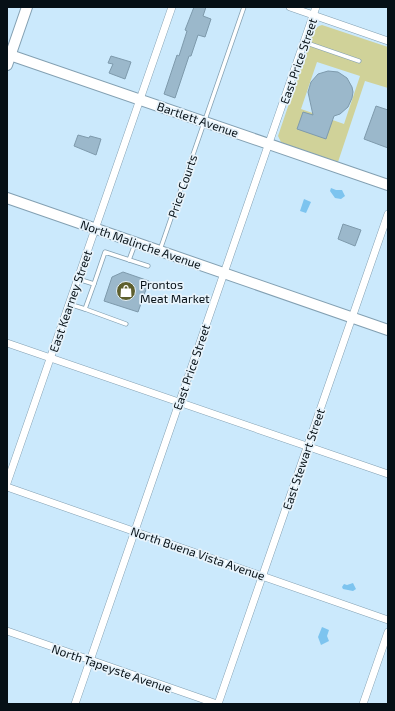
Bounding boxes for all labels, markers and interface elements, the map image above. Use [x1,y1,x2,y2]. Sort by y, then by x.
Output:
street label: East Price Street [277,16,319,106]
street label: Bartlett Avenue [155,99,241,139]
street label: Price Courts [165,153,199,219]
street label: North Malinche Avenue [79,217,203,271]
street label: East Kearney Street [46,248,94,354]
place label: Prontos Meat Market [140,277,210,305]
shop icon: Prontos Meat Market [115,280,137,302]
street label: East Price Street [170,322,212,412]
street label: East Stewart Street [279,406,327,511]
street label: North Buena Vista Avenue [129,523,267,583]
street label: North Tapeyste Avenue [50,641,174,695]

